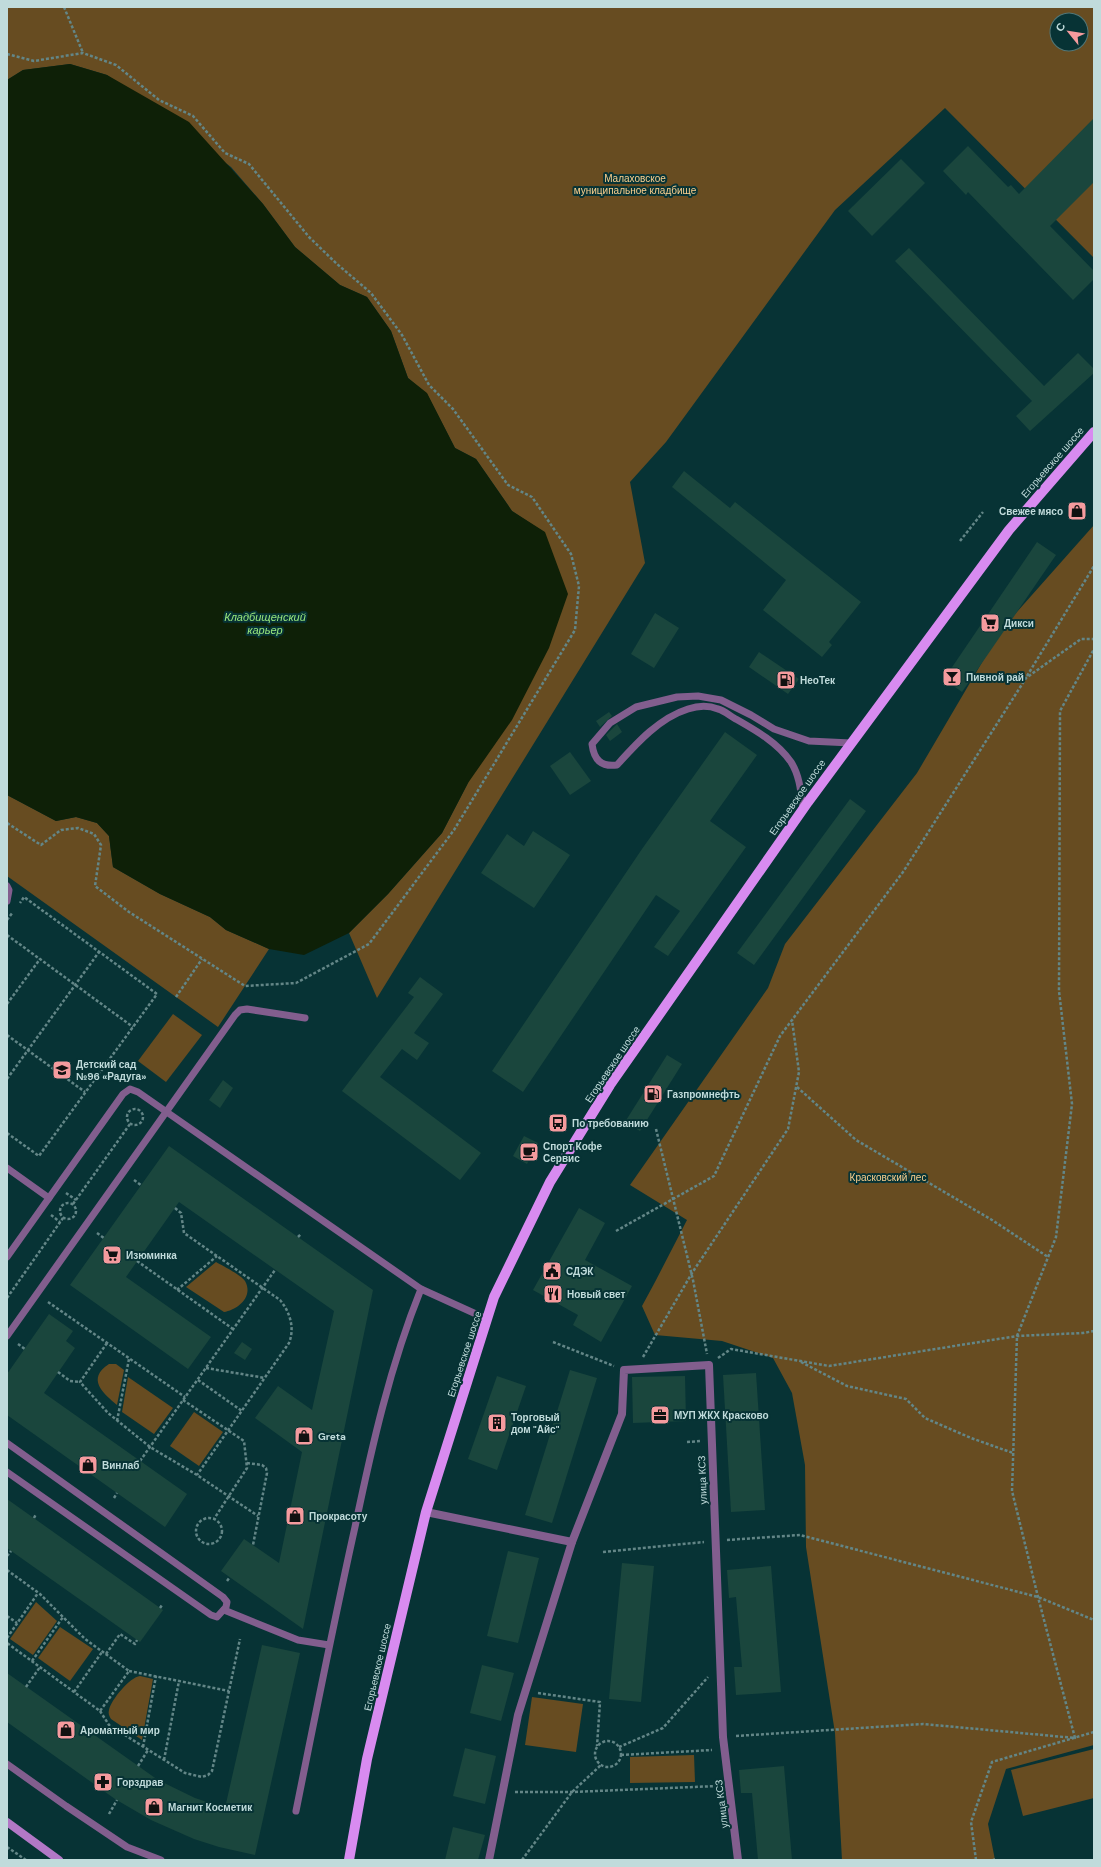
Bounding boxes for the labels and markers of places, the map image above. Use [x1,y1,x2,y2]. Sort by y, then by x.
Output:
shop icon: Свежее мясо [1066,500,1088,522]
place label: Свежее мясо [999,505,1063,518]
supermarket icon: Дикси [979,612,1001,634]
place label: Дикси [1004,617,1034,630]
bar icon: Пивной рай [941,666,963,688]
fuel station icon: НеоТек [775,669,797,691]
place label: Пивной рай [966,671,1024,684]
place label: НеоТек [800,674,836,687]
place label: Детский сад №96 «Радуга» [76,1058,146,1083]
school or university icon: Детский сад №96 «Радуга» [51,1059,73,1081]
fuel station icon: Газпромнефть [642,1083,664,1105]
place label: Газпромнефть [667,1088,740,1101]
bus stop icon: По требованию [547,1112,569,1134]
place label: По требованию [572,1117,649,1130]
place label: Спорт Кофе Сервис [543,1140,602,1165]
cafe icon: Спорт Кофе Сервис [518,1141,540,1163]
supermarket icon: Изюминка [101,1244,123,1266]
place label: Изюминка [126,1249,177,1262]
public building icon: СДЭК [541,1260,563,1282]
place label: СДЭК [566,1265,594,1278]
restaurant icon: Новый свет [542,1283,564,1305]
place label: Новый свет [567,1288,626,1301]
office icon: МУП ЖКХ Красково [649,1404,671,1426]
place label: МУП ЖКХ Красково [674,1409,769,1422]
place label: Торговый дом "Айс" [511,1411,560,1436]
building icon: Торговый дом "Айс" [486,1412,508,1434]
shop icon: Greta [293,1425,315,1447]
place label: Greta [318,1430,346,1443]
shop icon: Винлаб [77,1454,99,1476]
place label: Винлаб [102,1459,140,1472]
shop icon: Прокрасоту [284,1505,306,1527]
place label: Прокрасоту [309,1510,368,1523]
shop icon: Ароматный мир [55,1719,77,1741]
place label: Ароматный мир [80,1724,160,1737]
pharmacy icon: Горздрав [92,1771,114,1793]
place label: Горздрав [117,1776,163,1789]
shop icon: Магнит Косметик [143,1796,165,1818]
place label: Магнит Косметик [168,1801,253,1814]

